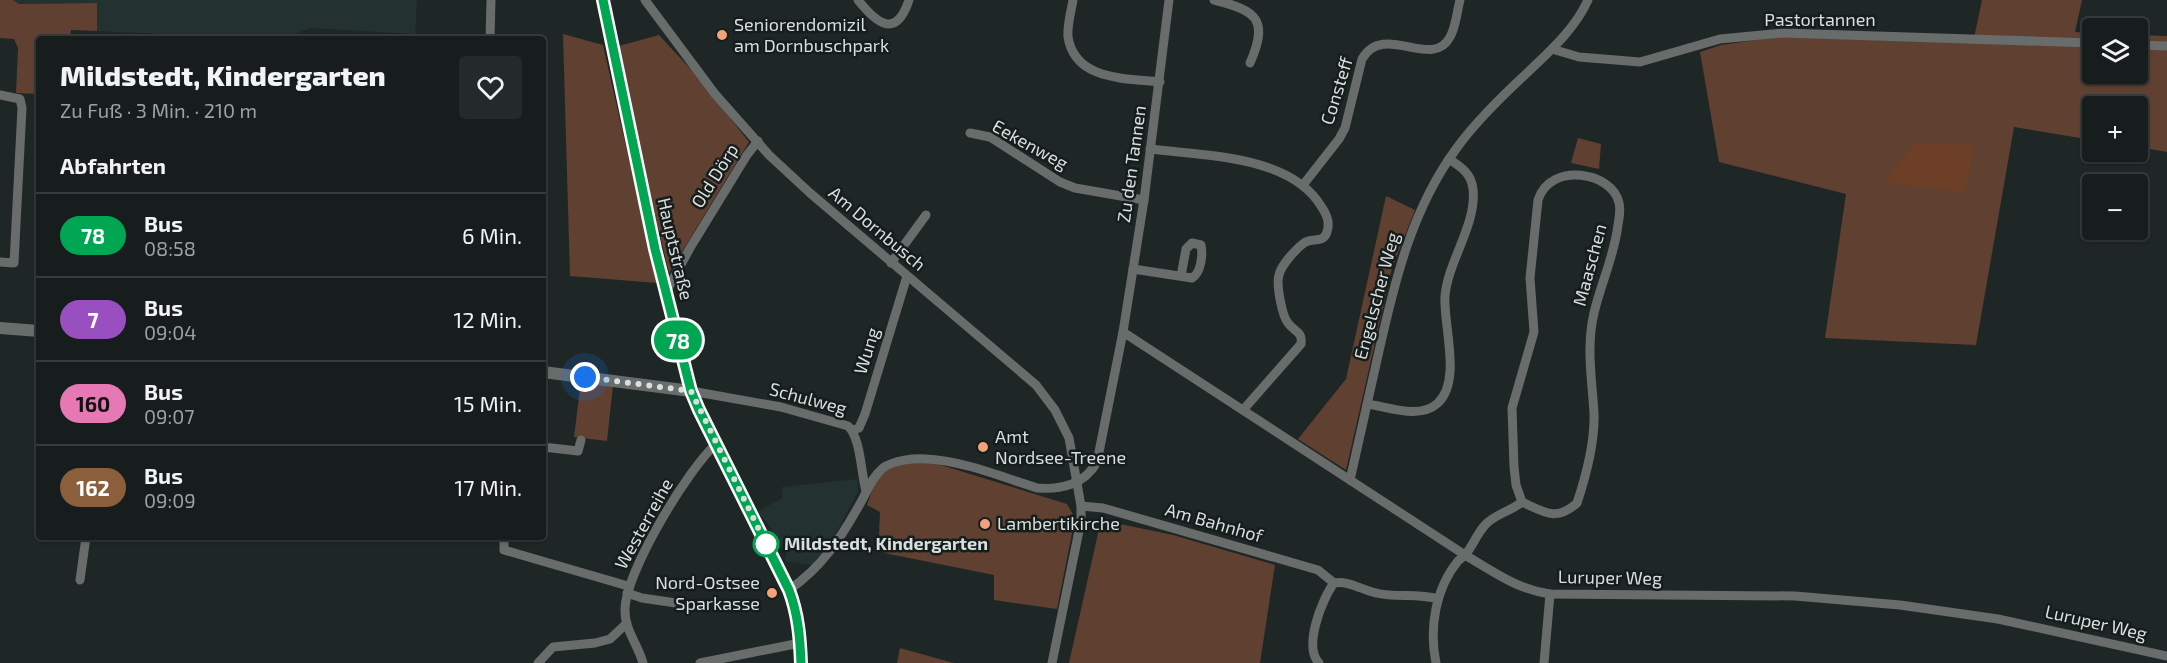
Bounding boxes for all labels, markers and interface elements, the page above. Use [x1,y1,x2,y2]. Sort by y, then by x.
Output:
street label: Pastortannen [1764,8,1876,30]
place label: Seniorendomizil am Dornbuschpark [734,13,889,56]
map controls [2082,18,2148,240]
button: layers [2082,18,2148,84]
marker: Seniorendomizil am Dornbuschpark [715,28,729,42]
street label: Consteff [1315,53,1357,127]
button: heart [459,56,522,119]
text: Mildstedt, Kindergarten [60,58,386,92]
button: + [2082,96,2148,162]
text: Zu Fuß · 3 Min. · 210 m [60,98,257,122]
street label: Zu den Tannen [1112,104,1150,224]
street label: Eekenweg [989,114,1072,174]
street label: Old Dörp [686,139,742,212]
text: Abfahrten [60,152,166,178]
button: − [2082,174,2148,240]
street label: Am Dornbusch [825,181,931,275]
street label: Hauptstraße [654,195,698,302]
text: Bus [144,210,183,236]
street label: Maaschen [1568,221,1611,308]
text: 6 Min. [462,222,522,248]
text: 78 [81,223,105,248]
street label: Engelscher Weg [1348,230,1404,362]
text: 08:58 [144,236,196,260]
text: Bus [144,294,183,320]
text: 12 Min. [453,306,522,332]
text: 7 [87,307,99,332]
text: 09:04 [144,320,197,344]
line badge: 78 [651,320,705,360]
street label: Wung [849,325,884,377]
text: 78 [666,328,690,353]
your location [570,362,600,392]
street label: Schulweg [767,377,849,419]
text: Bus [144,378,183,404]
text: 15 Min. [454,390,522,416]
text: 160 [76,391,110,416]
text: 09:07 [144,404,195,428]
place label: Amt Nordsee-Treene [995,425,1126,468]
marker: Amt Nordsee-Treene [976,440,990,454]
text: Bus [144,462,183,488]
text: 17 Min. [455,474,522,500]
street label: Westerreihe [609,474,677,573]
text: 162 [76,475,110,500]
text: 09:09 [144,488,196,512]
street label: Am Bahnhof [1163,498,1267,547]
place label: Lambertikirche [997,512,1120,534]
marker: Lambertikirche [978,517,992,531]
marker: Mildstedt, Kindergarten [753,531,779,557]
place label: Mildstedt, Kindergarten [784,532,988,554]
street label: Luruper Weg [1558,565,1662,589]
place label: Nord-Ostsee Sparkasse [655,571,760,614]
marker: Nord-Ostsee Sparkasse [765,586,779,600]
street label: Luruper Weg [2043,600,2149,644]

